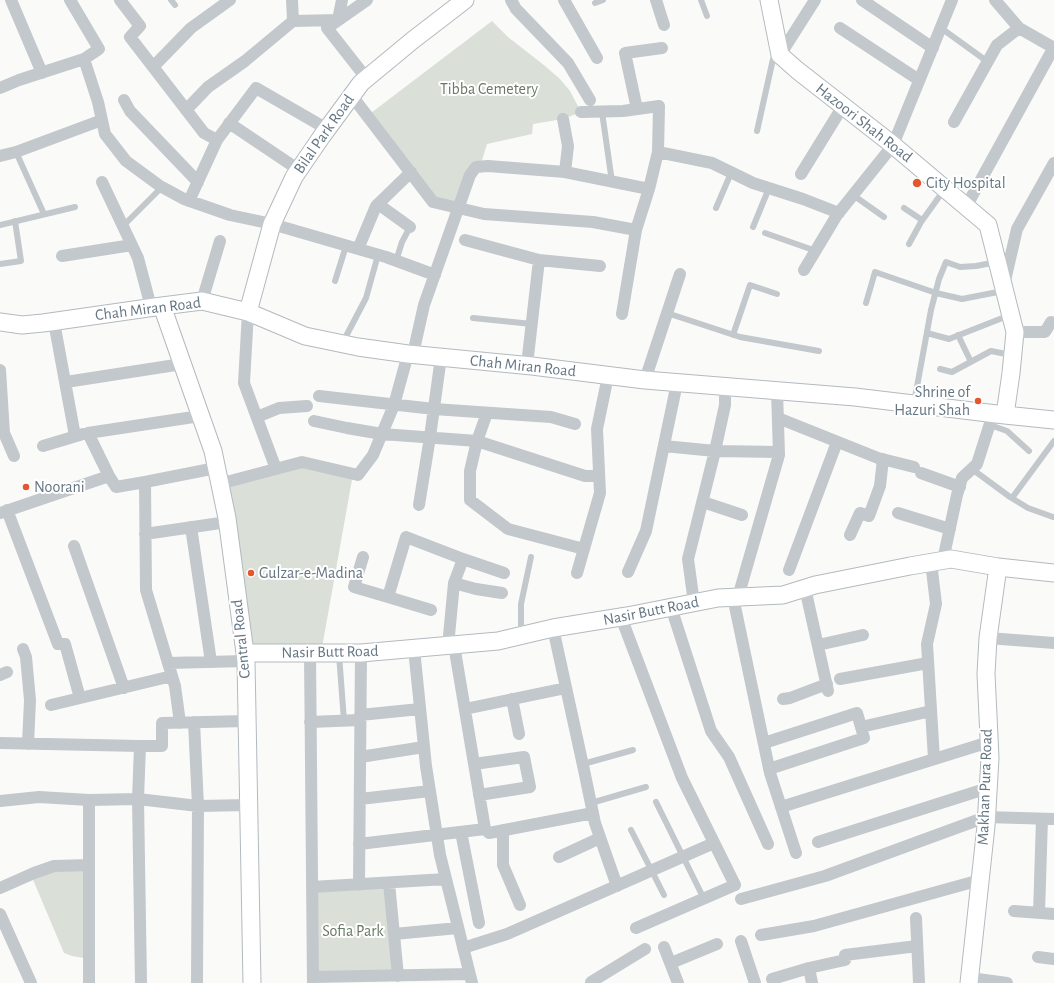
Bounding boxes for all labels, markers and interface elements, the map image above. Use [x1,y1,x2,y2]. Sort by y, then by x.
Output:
park label: Tibba Cemetery [440,79,538,99]
street label: Hazoori Shah Road [812,79,916,167]
street label: Bilal Park Road [290,91,358,177]
place label: City Hospital [926,173,1006,193]
marker: City Hospital [911,177,923,189]
street label: Chah Miran Road [94,293,202,325]
street label: Chah Miran Road [469,351,577,381]
place label: Shrine of Hazuri Shah [894,382,970,420]
marker: Shrine of Hazuri Shah [973,396,983,406]
place label: Noorani [34,477,85,497]
marker: Noorani [21,482,31,492]
place label: Gulzar-e-Madina [259,563,363,583]
marker: Gulzar-e-Madina [246,568,256,578]
street label: Nasir Butt Road [602,592,700,630]
street label: Central Road [227,598,255,680]
street label: Nasir Butt Road [281,642,379,662]
street label: Makhan Pura Road [973,728,997,846]
park label: Sofia Park [322,921,384,941]

